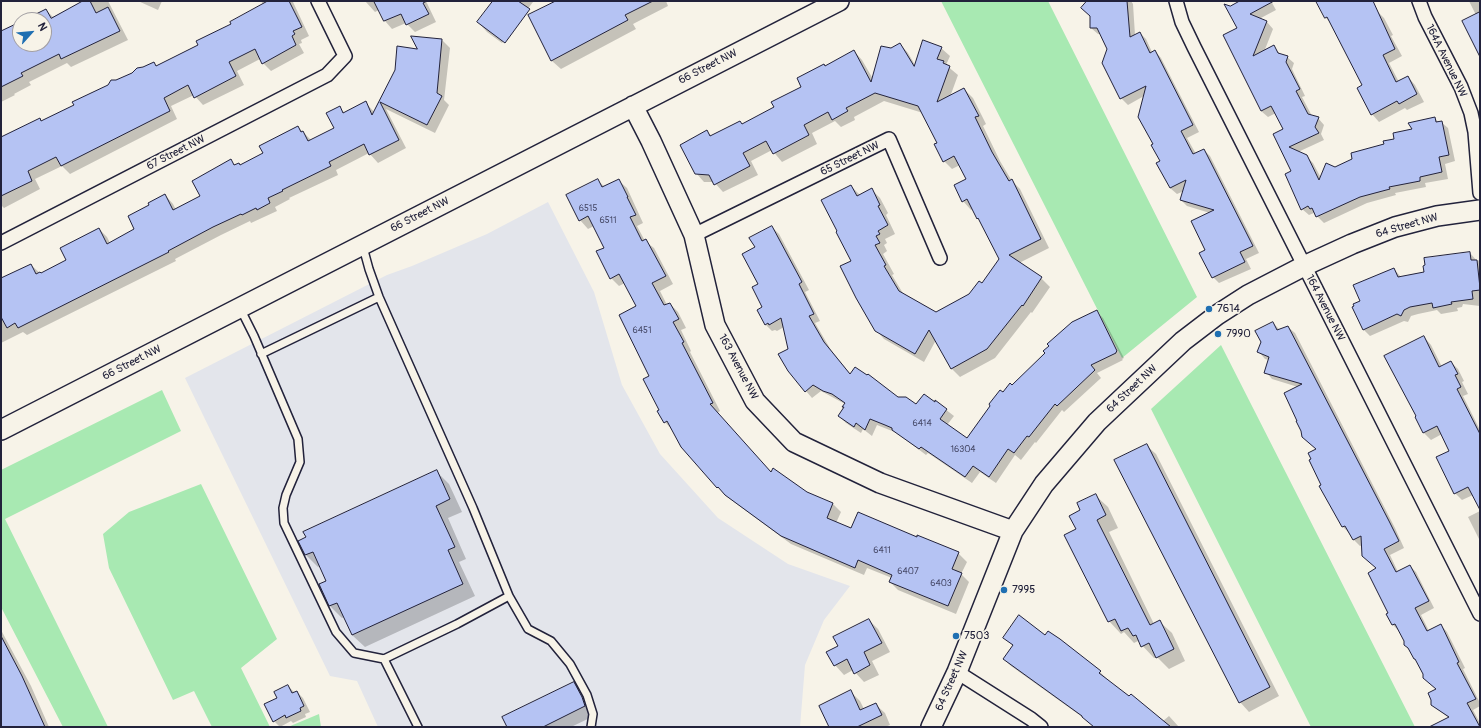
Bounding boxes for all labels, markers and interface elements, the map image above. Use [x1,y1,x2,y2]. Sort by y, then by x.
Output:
north arrow [12,12,52,52]
text: N [35,21,50,33]
street label: 164A Avenue NW [1423,22,1469,100]
street label: 66 Street NW [676,47,740,87]
street label: 67 Street NW [145,133,207,173]
street label: 65 Street NW [818,139,882,179]
street label: 66 Street NW [388,195,452,235]
house number: 6515 [579,204,597,214]
street label: 64 Street NW [1374,211,1440,241]
house number: 6511 [599,216,617,226]
street label: 164 Avenue NW [1303,273,1347,343]
place label: 7614 [1217,302,1240,316]
marker: 7614 [1204,304,1214,314]
house number: 6451 [633,326,651,336]
place label: 7990 [1226,327,1251,341]
marker: 7990 [1213,329,1223,339]
street label: 163 Avenue NW [715,332,761,402]
street label: 66 Street NW [100,343,164,383]
street label: 64 Street NW [1104,362,1160,416]
house number: 6414 [912,419,932,429]
house number: 16304 [950,445,976,455]
house number: 6411 [873,546,891,556]
house number: 6407 [897,567,919,577]
house number: 6403 [930,579,952,589]
place label: 7995 [1012,583,1035,597]
marker: 7995 [999,585,1009,595]
place label: 7503 [964,629,989,643]
marker: 7503 [951,631,961,641]
street label: 64 Street NW [933,649,971,713]

